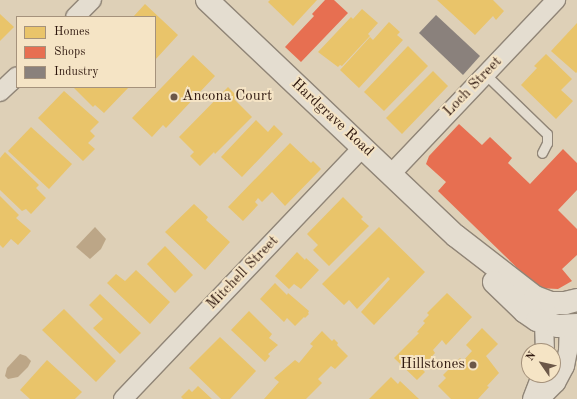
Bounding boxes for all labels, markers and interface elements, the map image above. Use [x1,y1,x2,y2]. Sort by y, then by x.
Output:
legend [16,16,156,88]
text: Homes [54,26,90,38]
text: Shops [54,46,85,58]
street label: Loch Street [440,53,506,121]
text: Industry [54,66,99,78]
street label: Hardgrave Road [287,75,377,161]
place label: Ancona Court [182,88,272,106]
marker: Ancona Court [169,92,179,102]
street label: Mitchell Street [203,232,283,314]
north arrow [521,343,561,383]
text: N [525,350,538,363]
place label: Hillstones [400,356,465,374]
marker: Hillstones [468,360,478,370]

